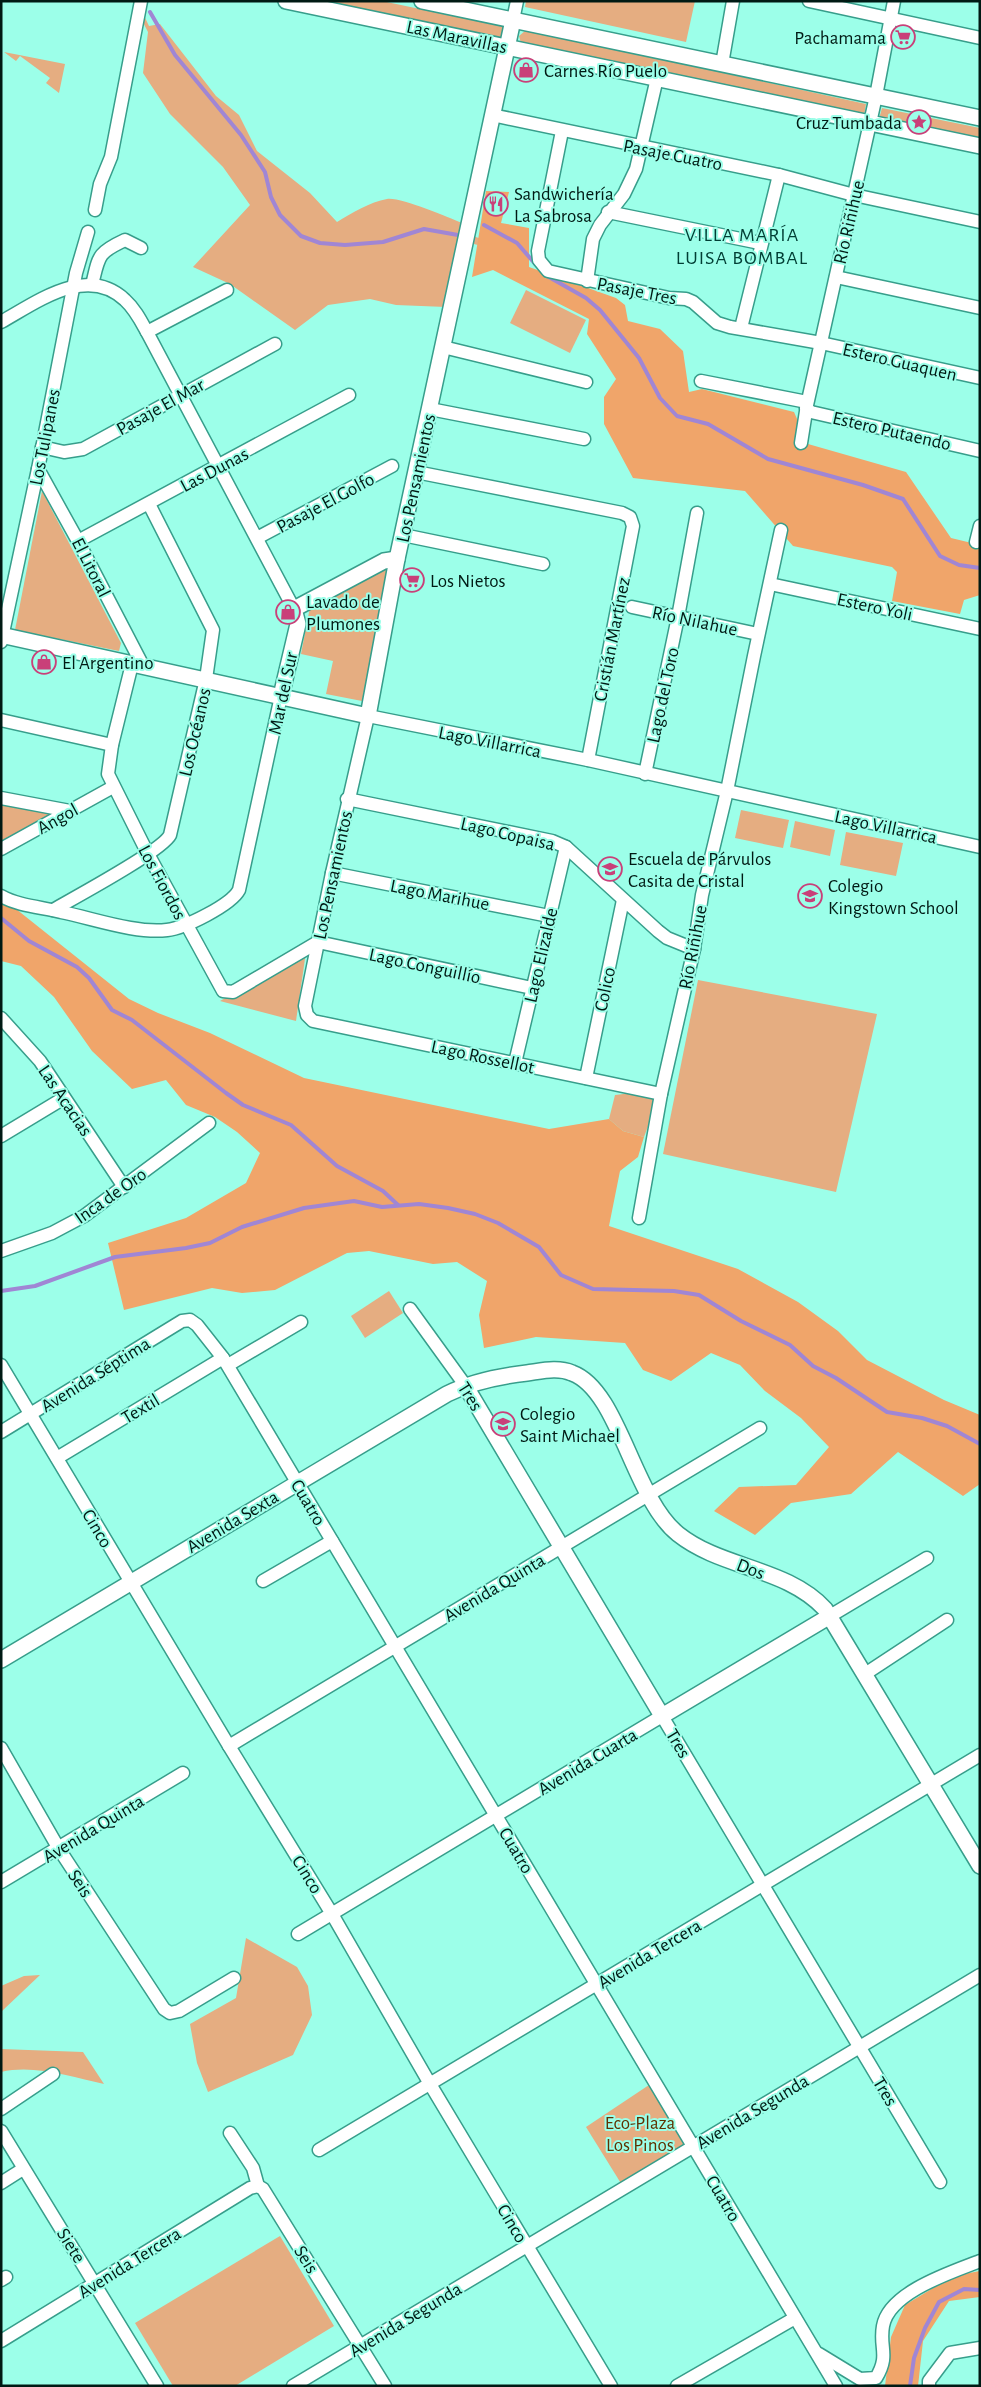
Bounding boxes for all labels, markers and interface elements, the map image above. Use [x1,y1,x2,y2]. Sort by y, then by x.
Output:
street label: Las Maravillas [405,18,509,57]
supermarket icon: Pachamama [890,24,916,50]
place label: Pachamama [794,29,886,48]
shop icon: Carnes Río Puelo [513,57,539,83]
place label: Carnes Río Puelo [544,62,667,81]
place icon: Cruz Tumbada [906,109,932,135]
place label: Cruz Tumbada [796,114,902,133]
street label: Pasaje Cuatro [622,137,724,174]
street label: Río Riñihue [831,179,868,266]
place label: Sandwichería La Sabrosa [514,185,614,226]
restaurant icon: Sandwichería La Sabrosa [483,191,509,217]
district label: VILLA MARÍA LUISA BOMBAL [676,224,808,268]
street label: Pasaje Tres [595,274,678,309]
street label: Estero Guaquen [841,340,959,385]
street label: Pasaje El Mar [114,375,208,439]
street label: Los Tulipanes [27,387,64,487]
street label: Estero Putaendo [830,409,953,454]
street label: Los Pensamientos [394,412,439,544]
street label: Las Dunas [177,445,252,496]
street label: Pasaje El Golfo [274,470,378,537]
street label: El Litoral [68,535,114,600]
supermarket icon: Los Nietos [399,567,425,593]
place label: Los Nietos [430,572,506,591]
street label: Cristián Martínez [591,575,634,703]
street label: Estero Yoli [835,590,914,625]
place label: Lavado de Plumones [306,593,380,634]
shop icon: Lavado de Plumones [275,599,301,625]
street label: Río Nilahue [650,603,739,640]
street label: Lago del Toro [644,646,683,745]
shop icon: El Argentino [31,649,57,675]
street label: Mar del Sur [265,650,301,736]
place label: El Argentino [62,654,154,673]
street label: Los Océanos [176,686,215,778]
street label: Lago Villarrica [437,723,543,762]
street label: Angol [34,800,82,838]
street label: Lago Villarrica [833,807,939,848]
street label: Los Pensamientos [311,809,356,941]
street label: Lago Copaisa [459,814,557,855]
street label: Los Fiordos [134,842,189,923]
place label: Escuela de Párvulos Casita de Cristal [628,850,771,891]
school or university icon: Escuela de Párvulos Casita de Cristal [597,856,623,882]
street label: Lago Marihue [388,877,491,914]
place label: Colegio Kingstown School [828,877,959,918]
school or university icon: Colegio Kingstown School [797,883,823,909]
street label: Río Riñihue [676,904,711,991]
street label: Lago Elizalde [521,906,562,1005]
street label: Lago Conguillío [367,945,482,988]
street label: Colico [592,965,619,1013]
street label: Lago Rossellot [429,1037,536,1078]
street label: Las Acacias [34,1062,95,1140]
street label: Inca de Oro [71,1165,150,1228]
street label: Avenida Séptima [38,1334,154,1416]
street label: Tres [454,1379,486,1415]
street label: Textil [119,1391,163,1428]
place label: Colegio Saint Michael [520,1405,620,1446]
school or university icon: Colegio Saint Michael [490,1411,516,1437]
street label: Cuatro [287,1477,329,1529]
street label: Avenida Sexta [183,1487,282,1557]
street label: Cinco [78,1506,115,1551]
street label: Avenida Quinta [441,1551,549,1626]
street label: Dos [734,1555,767,1583]
street label: Avenida Cuarta [535,1725,641,1799]
street label: Tres [662,1726,694,1762]
street label: Avenida Quinta [40,1792,148,1867]
street label: Cuatro [495,1825,537,1877]
street label: Cinco [288,1852,326,1897]
street label: Seis [64,1866,96,1901]
street label: Avenida Tercera [595,1916,705,1993]
street label: Avenida Segunda [693,2071,813,2153]
street label: Tres [869,2074,901,2110]
park label: Eco-Plaza Los Pinos [605,2114,675,2155]
street label: Cuatro [702,2173,744,2225]
street label: Cinco [493,2201,530,2246]
street label: Avenida Tercera [75,2224,185,2302]
street label: Siete [53,2225,89,2266]
street label: Seis [290,2242,321,2277]
street label: Avenida Segunda [346,2279,466,2361]

